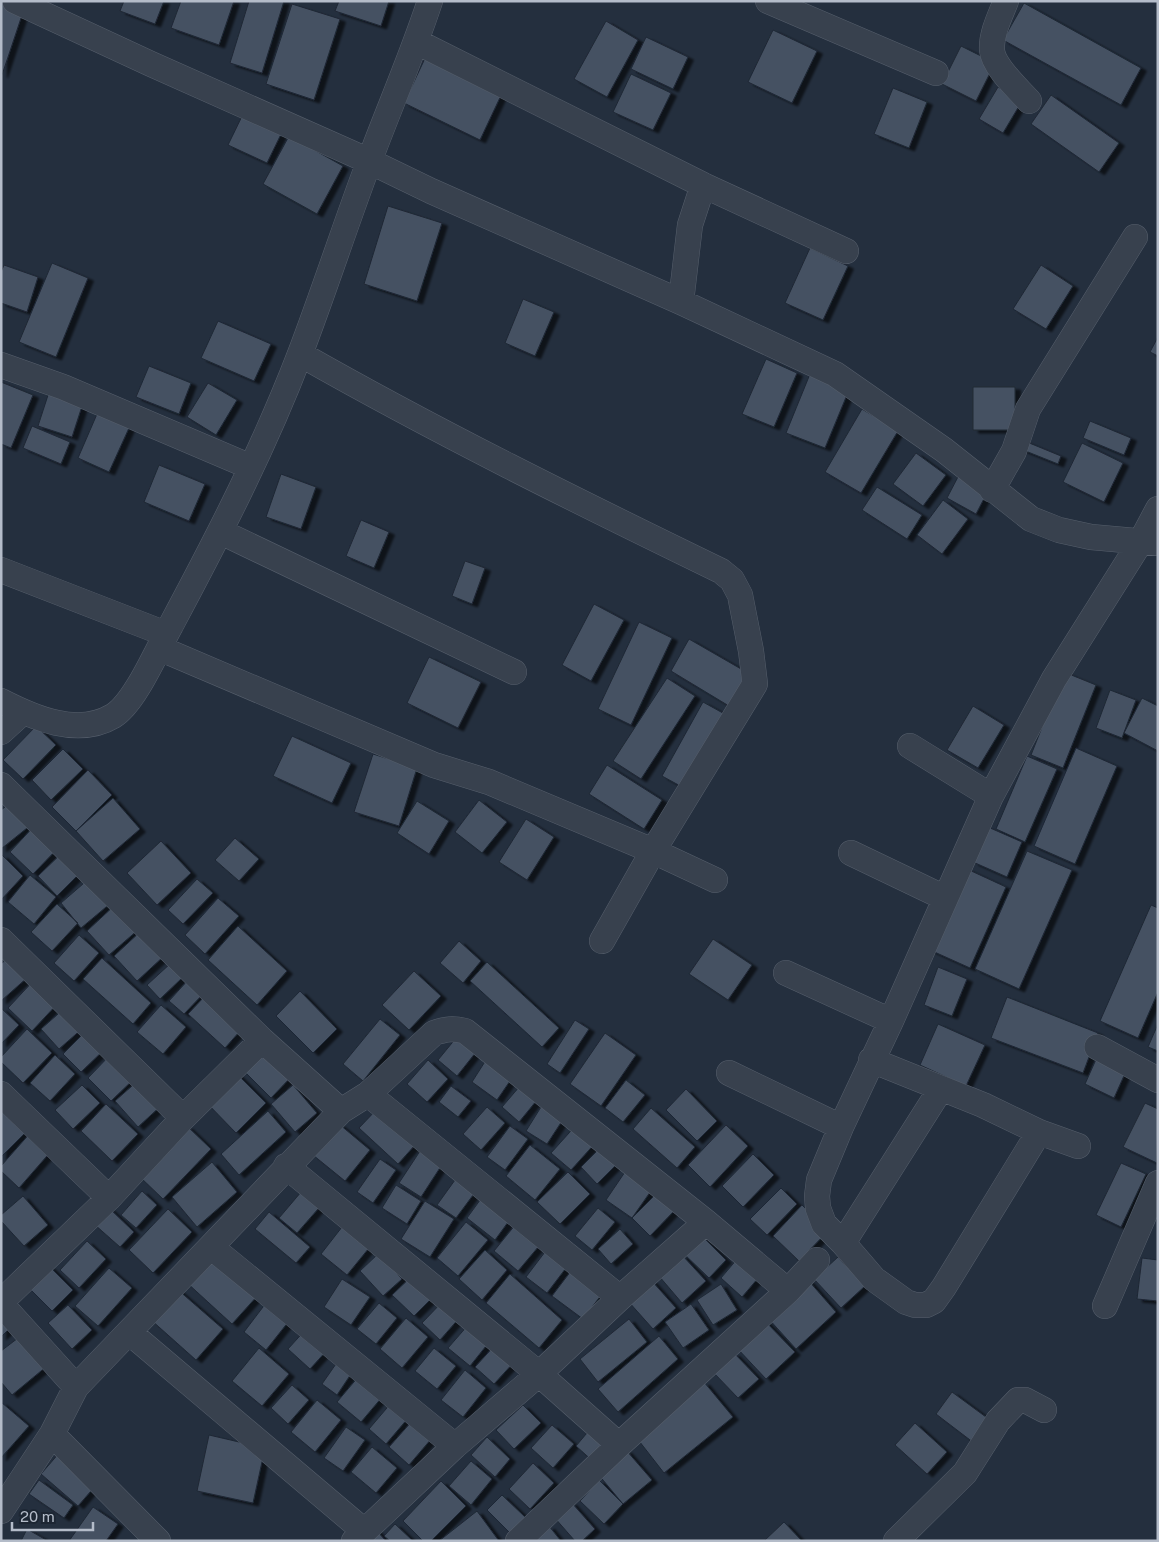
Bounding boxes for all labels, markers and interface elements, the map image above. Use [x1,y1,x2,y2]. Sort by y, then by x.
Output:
scale bar [12,1500,94,1532]
text: 20 m [20,1508,55,1525]

